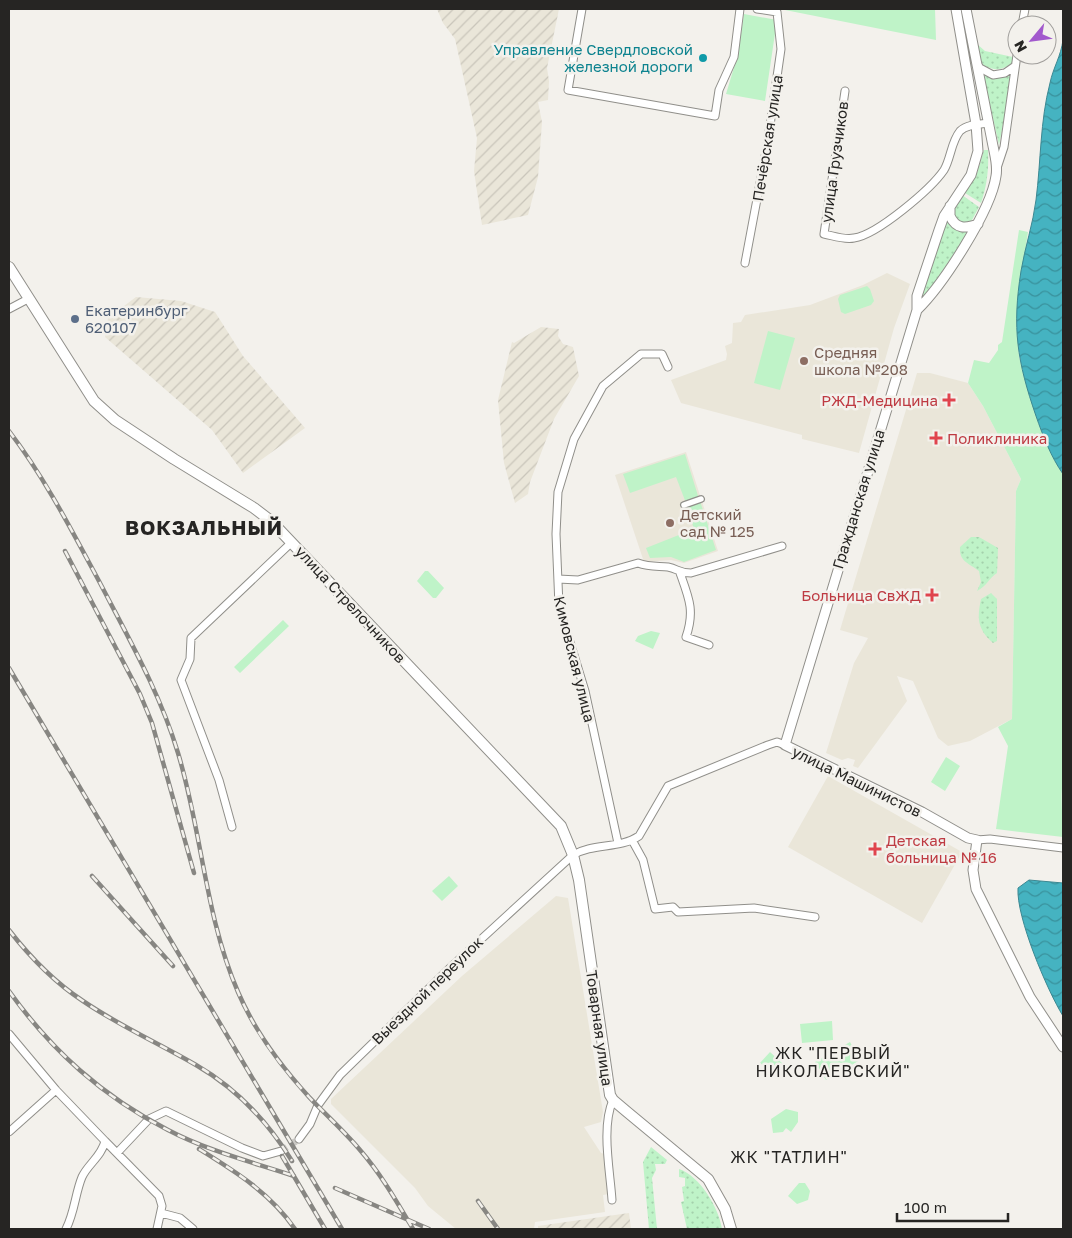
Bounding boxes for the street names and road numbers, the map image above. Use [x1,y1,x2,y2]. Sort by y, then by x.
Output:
street label: Печёрская улица [748,74,786,202]
street label: улица Грузчиков [817,100,851,224]
street label: Гражданская улица [828,427,888,571]
street label: улица Стрелочников [292,542,410,666]
street label: Кимовская улица [551,594,599,724]
street label: улица Машинистов [789,742,925,820]
street label: Выездной переулок [368,932,487,1048]
street label: Товарная улица [583,969,617,1087]

